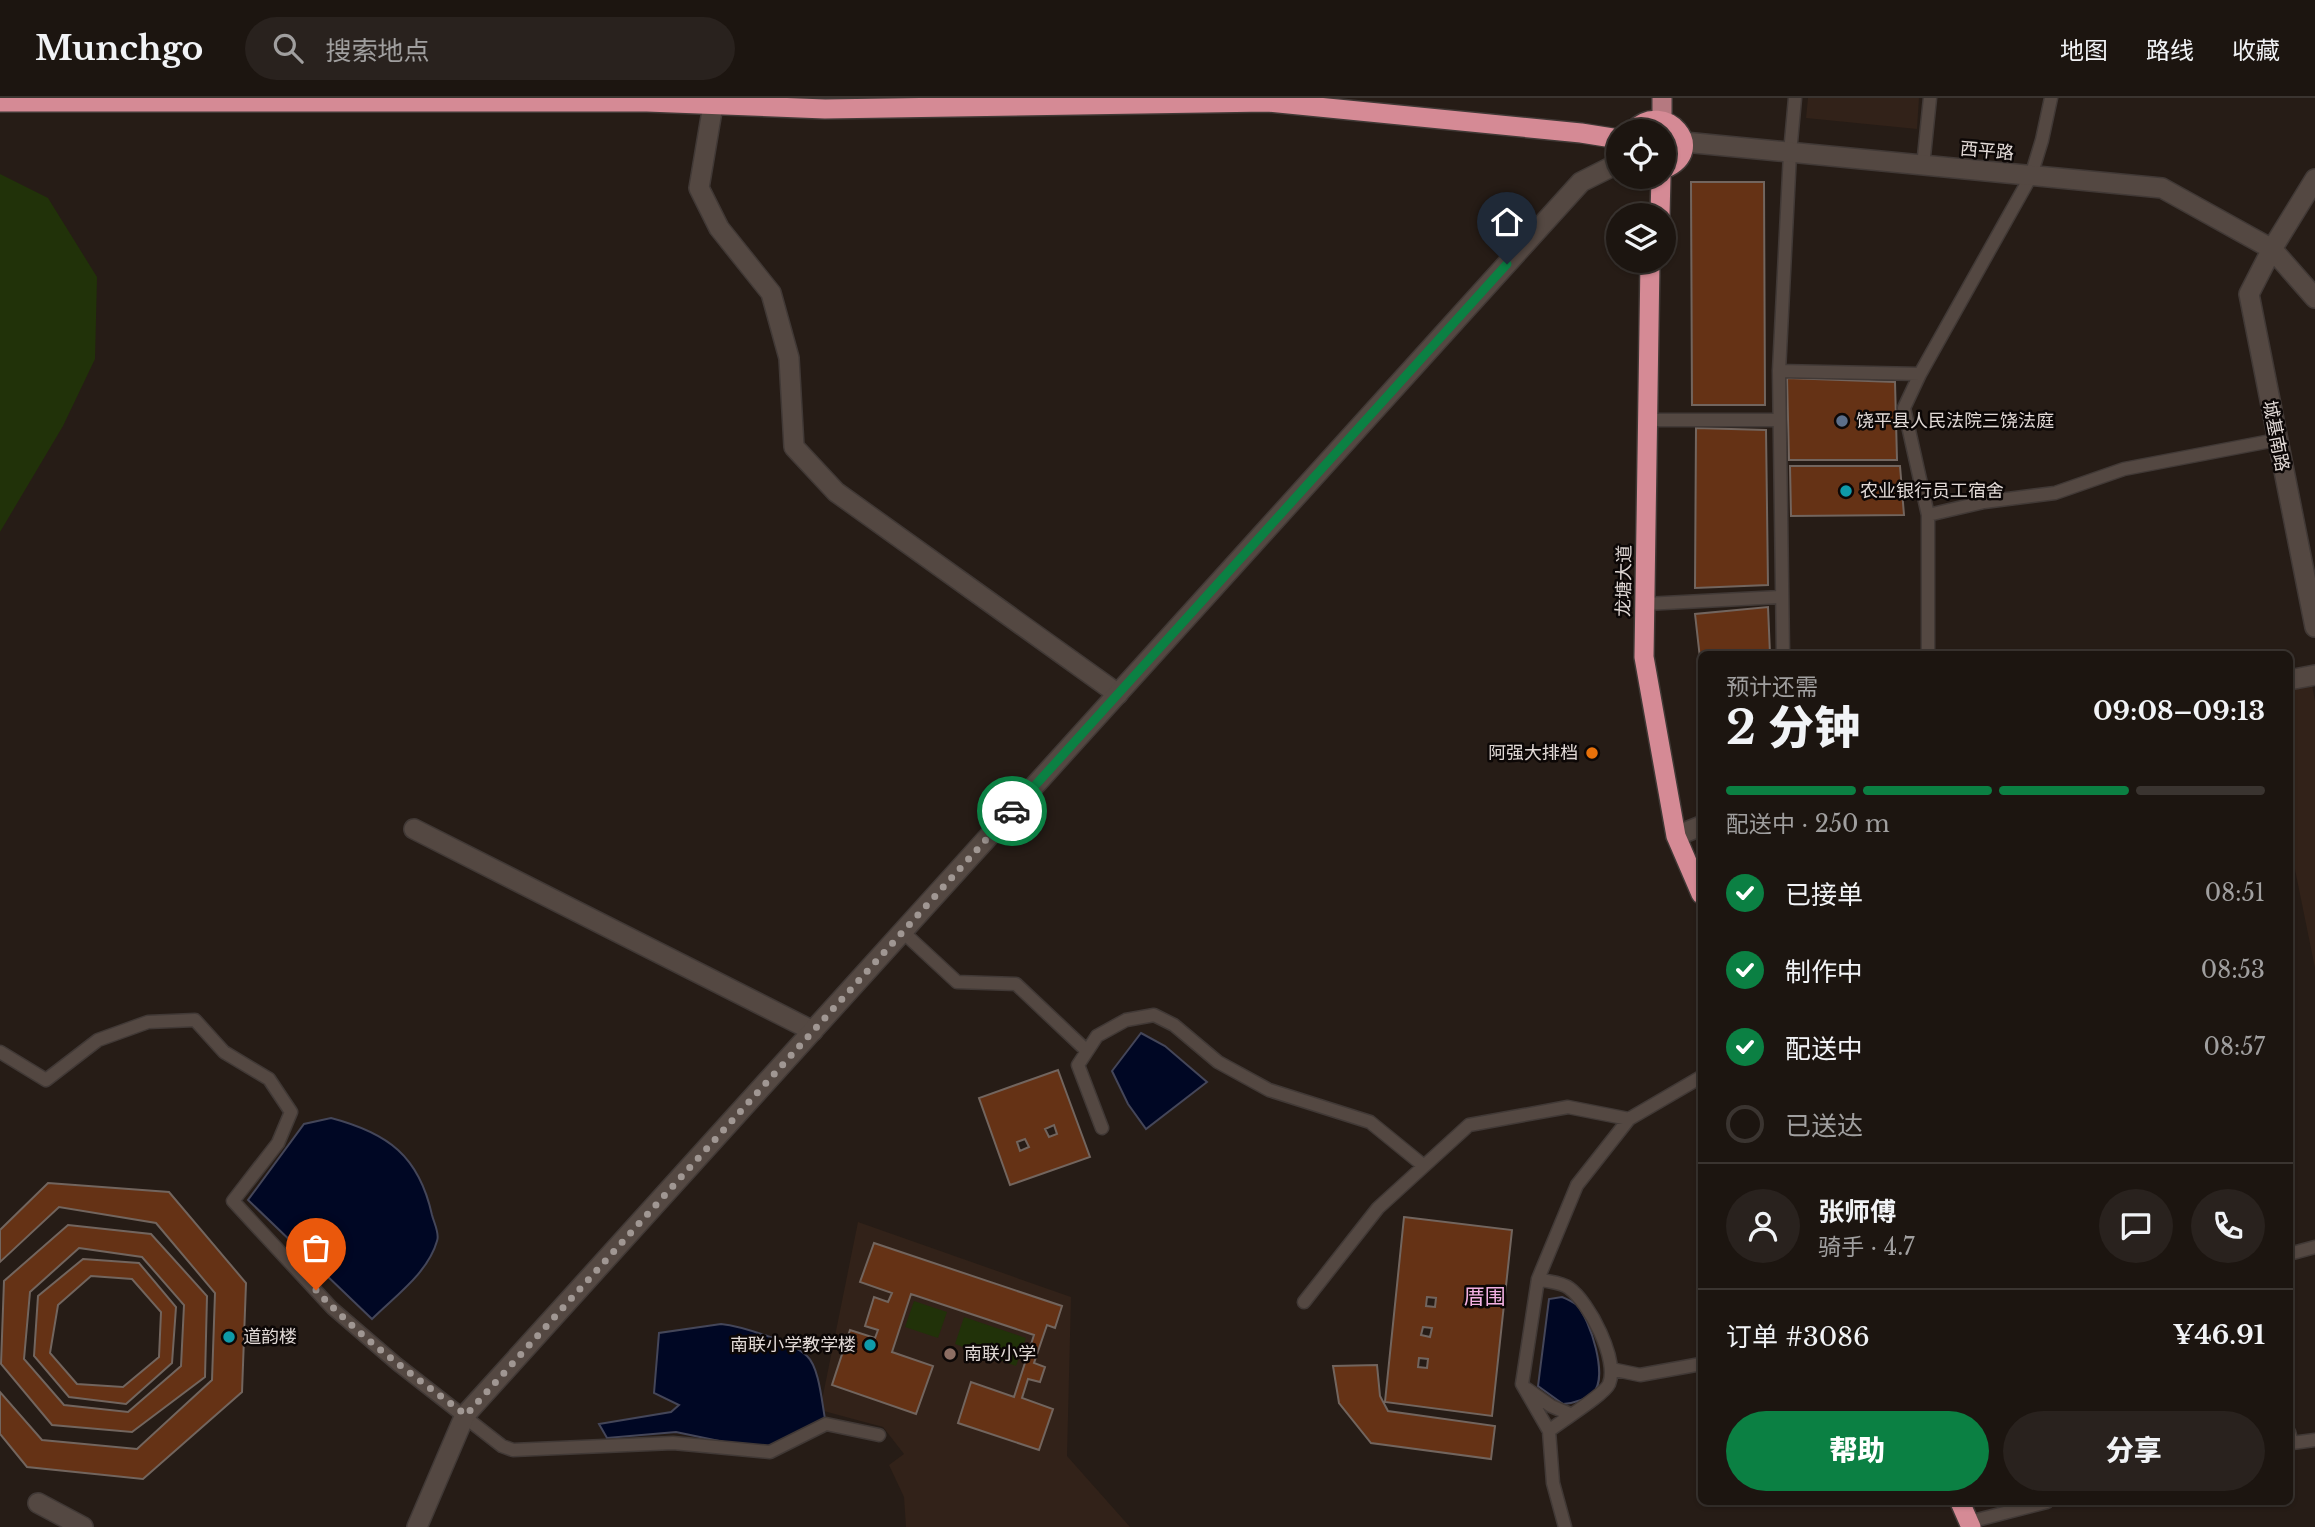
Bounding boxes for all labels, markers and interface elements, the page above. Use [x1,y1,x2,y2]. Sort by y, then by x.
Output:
search box [245,17,735,80]
text: Munchgo [35,28,203,69]
icon: search [269,29,307,67]
text: 搜索地点 [325,35,429,67]
text: 地图 [2060,36,2108,65]
text: 路线 [2146,36,2194,65]
text: 收藏 [2232,36,2280,65]
map controls [1606,119,1676,273]
button: locate [1606,119,1676,189]
street label: 西平路 [1959,138,2015,164]
pin [1477,192,1537,264]
icon: home [1488,203,1526,241]
button: layers [1606,203,1676,273]
street label: 城基南路 [2258,399,2294,473]
place label: 饶平县人民法院三饶法庭 [1856,410,2054,432]
marker: 饶平县人民法院三饶法庭 [1834,413,1850,429]
place label: 农业银行员工宿舍 [1860,480,2004,502]
marker: 农业银行员工宿舍 [1838,483,1854,499]
street label: 龙塘大道 [1612,545,1636,617]
text: 预计还需 [1726,673,1818,701]
text: 09:08–09:13 [2093,695,2265,727]
text: 2 分钟 [1726,699,1860,756]
place label: 阿强大排档 [1488,742,1578,764]
marker: 阿强大排档 [1584,745,1600,761]
courier [977,776,1047,846]
icon: car [993,792,1031,830]
text: 配送中 · 250 m [1726,810,1890,838]
icon: check [1726,874,1764,912]
text: 已接单 [1785,879,1863,911]
text: 08:51 [2205,879,2265,907]
icon: check [1726,951,1764,989]
text: 制作中 [1785,956,1863,988]
text: 08:53 [2201,956,2265,984]
icon: check [1726,1028,1764,1066]
text: 配送中 [1785,1033,1863,1065]
text: 08:57 [2203,1033,2265,1061]
text: 已送达 [1785,1110,1863,1142]
button: person [1726,1189,1800,1263]
button: chat [2099,1189,2173,1263]
button: phone [2191,1189,2265,1263]
text: 张师傅 [1818,1196,1896,1228]
pin [286,1218,346,1290]
icon: bag [297,1229,335,1267]
text: 骑手 · 4.7 [1818,1233,1915,1261]
district label: 厝围 [1464,1284,1506,1310]
text: ¥46.91 [2172,1319,2265,1351]
text: 订单 #3086 [1726,1321,1870,1353]
place label: 道韵楼 [243,1326,297,1348]
marker: 道韵楼 [221,1329,237,1345]
place label: 南联小学教学楼 [730,1334,856,1356]
marker: 南联小学教学楼 [862,1337,878,1353]
place label: 南联小学 [964,1343,1036,1365]
marker: 南联小学 [942,1346,958,1362]
button: 帮助 [1726,1411,1989,1491]
button: 分享 [2003,1411,2265,1491]

